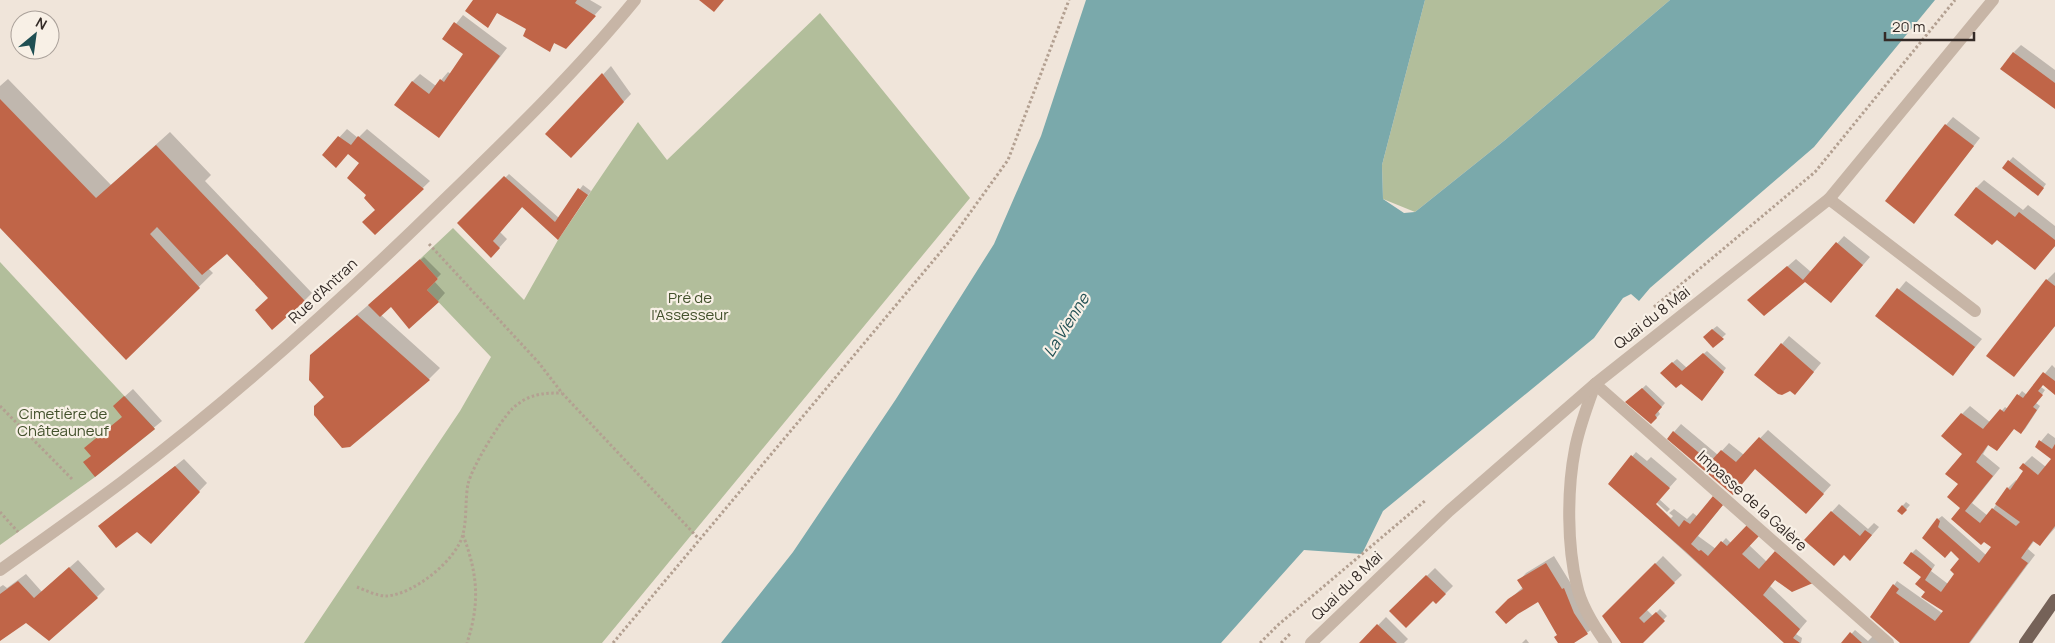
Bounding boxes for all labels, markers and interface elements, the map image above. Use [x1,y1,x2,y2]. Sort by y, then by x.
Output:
north arrow [10,10,60,60]
scale bar [1885,10,1974,42]
text: N [33,12,51,34]
text: 20 m [1892,16,1925,37]
street label: Rue d'Antran [284,253,362,328]
street label: Quai du 8 Mai [1609,281,1694,354]
park label: Pré de l'Assesseur [651,287,729,325]
water label: La Vienne [1038,288,1095,361]
park label: Cimetière de Châteauneuf [17,403,109,441]
street label: Impasse de la Galère [1693,445,1812,556]
street label: Quai du 8 Mai [1306,546,1387,625]

